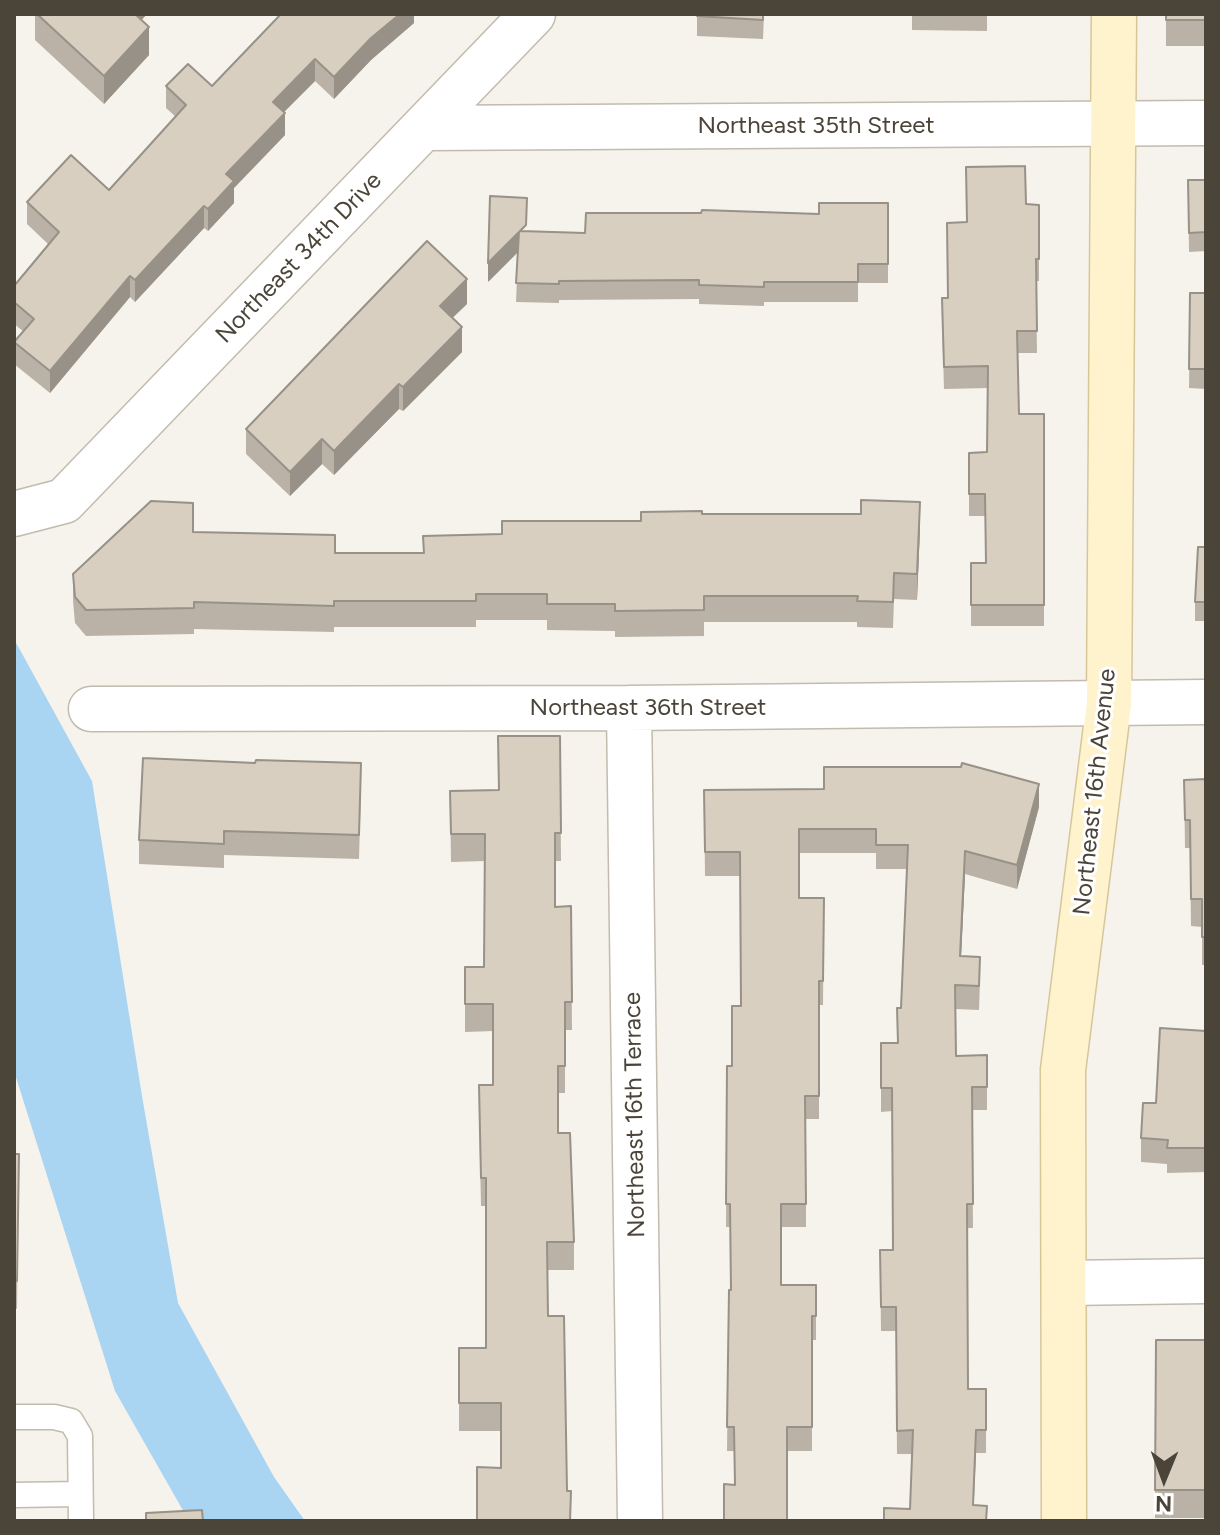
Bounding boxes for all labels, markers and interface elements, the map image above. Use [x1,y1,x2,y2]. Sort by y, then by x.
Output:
street label: Northeast 35th Street [697,112,935,140]
street label: Northeast 34th Drive [210,167,388,349]
street label: Northeast 16th Avenue [1068,667,1122,917]
street label: Northeast 36th Street [530,694,766,722]
street label: Northeast 16th Terrace [618,992,652,1238]
north arrow [1124,1439,1204,1519]
text: N [1155,1490,1172,1517]

